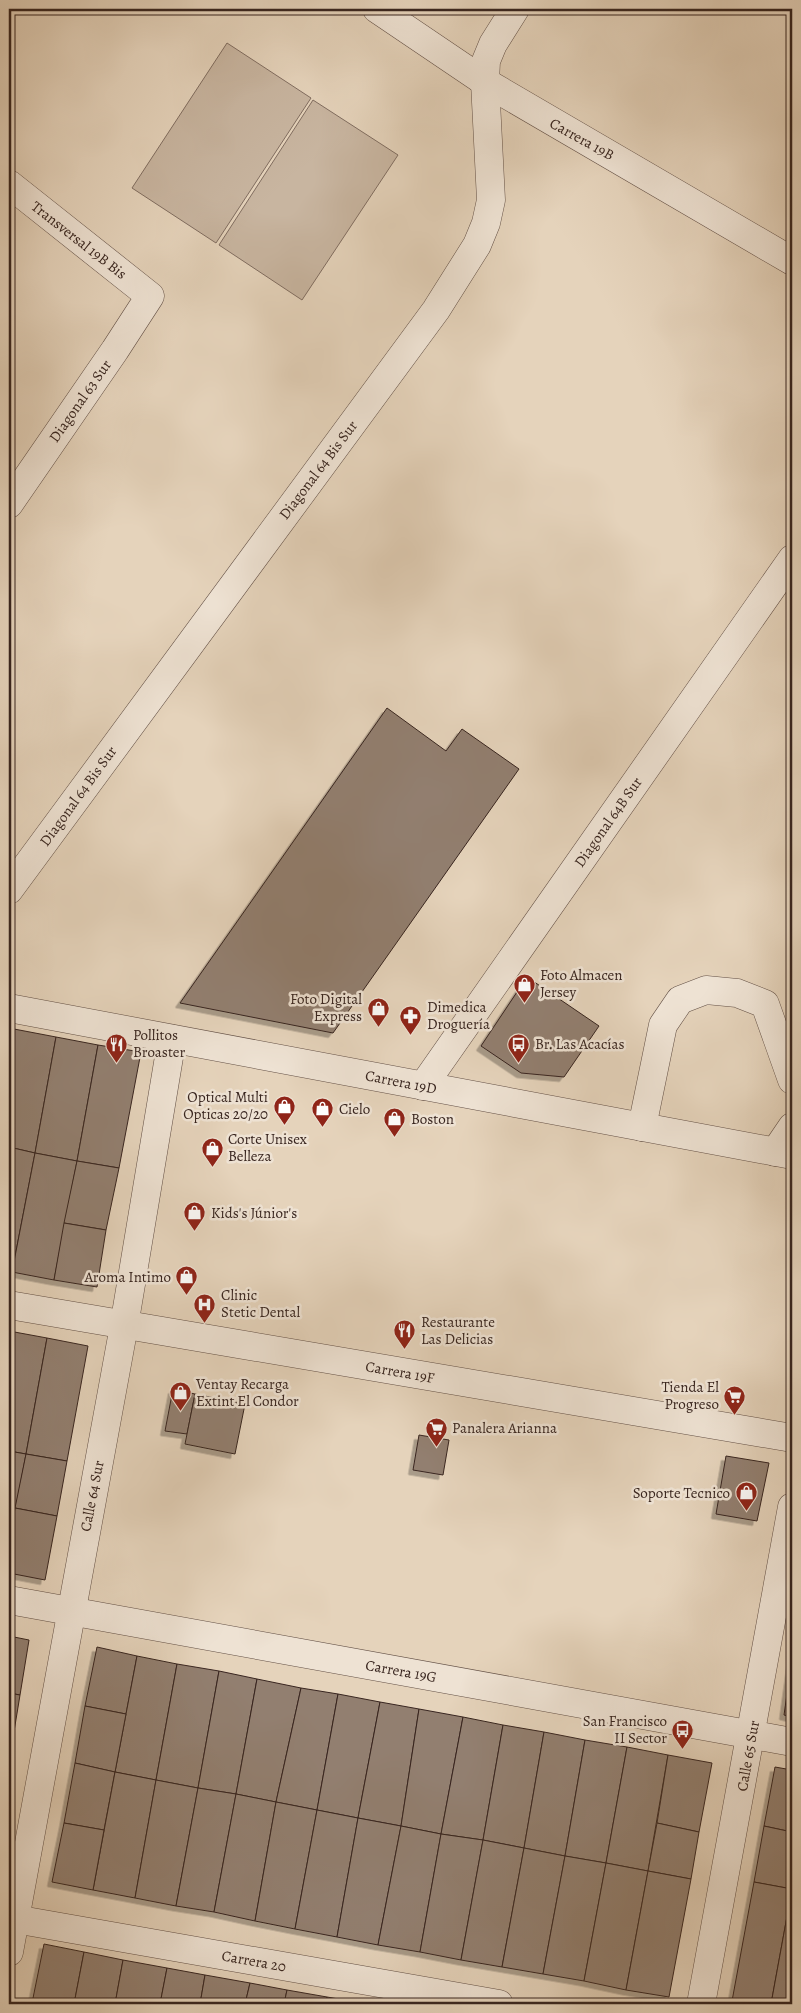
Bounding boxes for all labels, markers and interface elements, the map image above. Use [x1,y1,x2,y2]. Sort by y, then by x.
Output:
street label: Carrera 19B [546,113,618,165]
street label: Transversal 19B Bis [27,196,131,284]
street label: Diagonal 63 Sur [44,356,116,446]
street label: Diagonal 64 Bis Sur [274,416,362,524]
street label: Diagonal 64 Bis Sur [35,742,121,850]
street label: Diagonal 64B Sur [569,773,647,871]
place label: Foto Almacen Jersey [540,965,623,1002]
shop icon: Foto Almacen Jersey [512,972,536,1003]
place label: Foto Digital Express [290,989,362,1026]
shop icon: Foto Digital Express [366,996,390,1027]
place label: Dimedica Droguería [427,997,490,1034]
pharmacy icon: Dimedica Droguería [399,1004,423,1035]
place label: Pollitos Broaster [133,1025,186,1062]
restaurant icon: Pollitos Broaster [105,1032,129,1063]
bus stop icon: Br. Las Acacías [507,1032,531,1063]
place label: Br. Las Acacías [535,1034,625,1054]
street label: Carrera 19D [364,1065,438,1099]
place label: Optical Multi Opticas 20/20 [183,1087,268,1124]
shop icon: Optical Multi Opticas 20/20 [272,1094,296,1125]
shop icon: Cielo [311,1097,335,1128]
place label: Cielo [339,1099,370,1119]
shop icon: Boston [383,1107,407,1138]
place label: Boston [411,1109,454,1129]
place label: Corte Unisex Belleza [228,1129,307,1166]
shop icon: Corte Unisex Belleza [200,1136,224,1167]
shop icon: Kids's Júnior's [183,1201,207,1232]
place label: Kids's Júnior's [211,1203,297,1223]
shop icon: Aroma Intimo [175,1265,199,1296]
place label: Aroma Intimo [83,1267,171,1287]
place label: Clinic Stetic Dental [221,1285,301,1322]
hospital icon: Clinic Stetic Dental [193,1292,217,1323]
place label: Restaurante Las Delicias [421,1312,495,1349]
restaurant icon: Restaurante Las Delicias [393,1319,417,1350]
street label: Carrera 19F [364,1356,436,1388]
place label: Ventay Recarga Extint El Condor [195,1374,299,1411]
place label: Tienda El Progreso [662,1377,719,1414]
shop icon: Ventay Recarga Extint El Condor [168,1381,192,1412]
supermarket icon: Tienda El Progreso [723,1384,747,1415]
supermarket icon: Panalera Arianna [424,1416,448,1447]
place label: Panalera Arianna [452,1418,557,1438]
street label: Calle 64 Sur [75,1459,109,1533]
shop icon: Soporte Tecnico [734,1481,758,1512]
place label: Soporte Tecnico [633,1483,730,1503]
street label: Carrera 19G [364,1655,438,1687]
place label: San Francisco II Sector [583,1711,667,1748]
bus stop icon: San Francisco II Sector [671,1718,695,1749]
street label: Calle 65 Sur [732,1719,764,1793]
street label: Carrera 20 [220,1945,288,1977]

